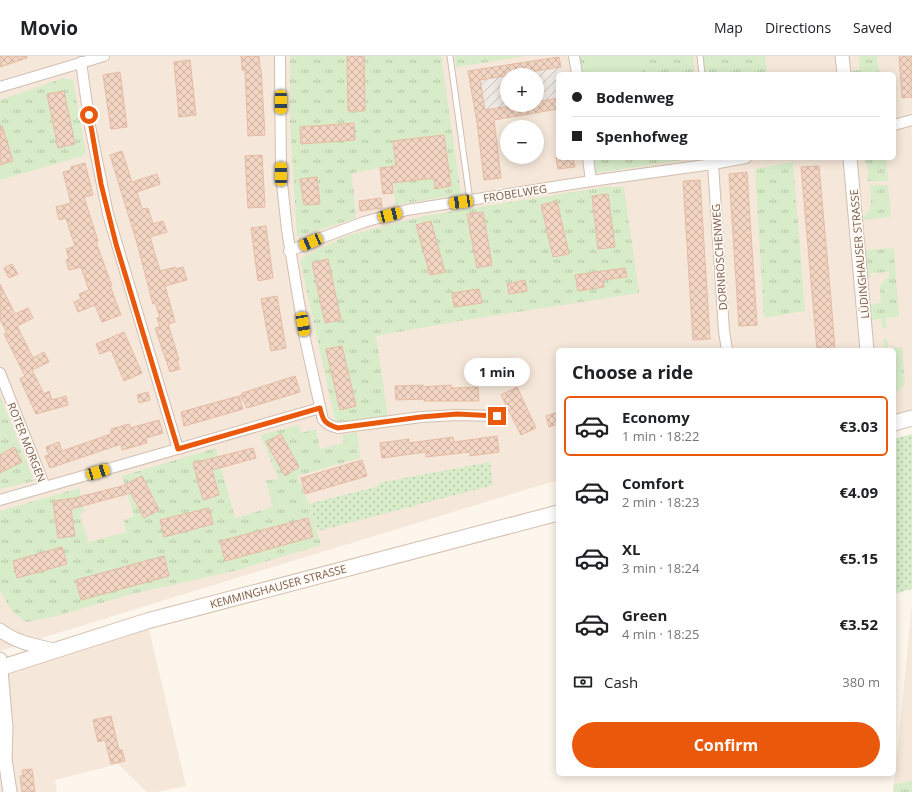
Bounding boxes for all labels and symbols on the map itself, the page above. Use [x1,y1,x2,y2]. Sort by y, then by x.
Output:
car [275,90,287,114]
route start [80,106,98,124]
car [275,162,287,186]
street label: FRÖBELWEG [482,181,548,205]
street label: LÜDINGHAUSER STRASSE [846,189,872,319]
car [448,194,474,210]
street label: DORNRÖSCHENWEG [708,203,730,311]
car [377,206,403,224]
car [298,232,324,252]
car [295,311,311,337]
callout: 1 min [464,358,530,386]
street label: ROTER MORGEN [4,400,50,484]
route end [488,407,506,425]
car [85,463,111,481]
street label: KEMMINGHAUSER STRASSE [208,561,348,611]

